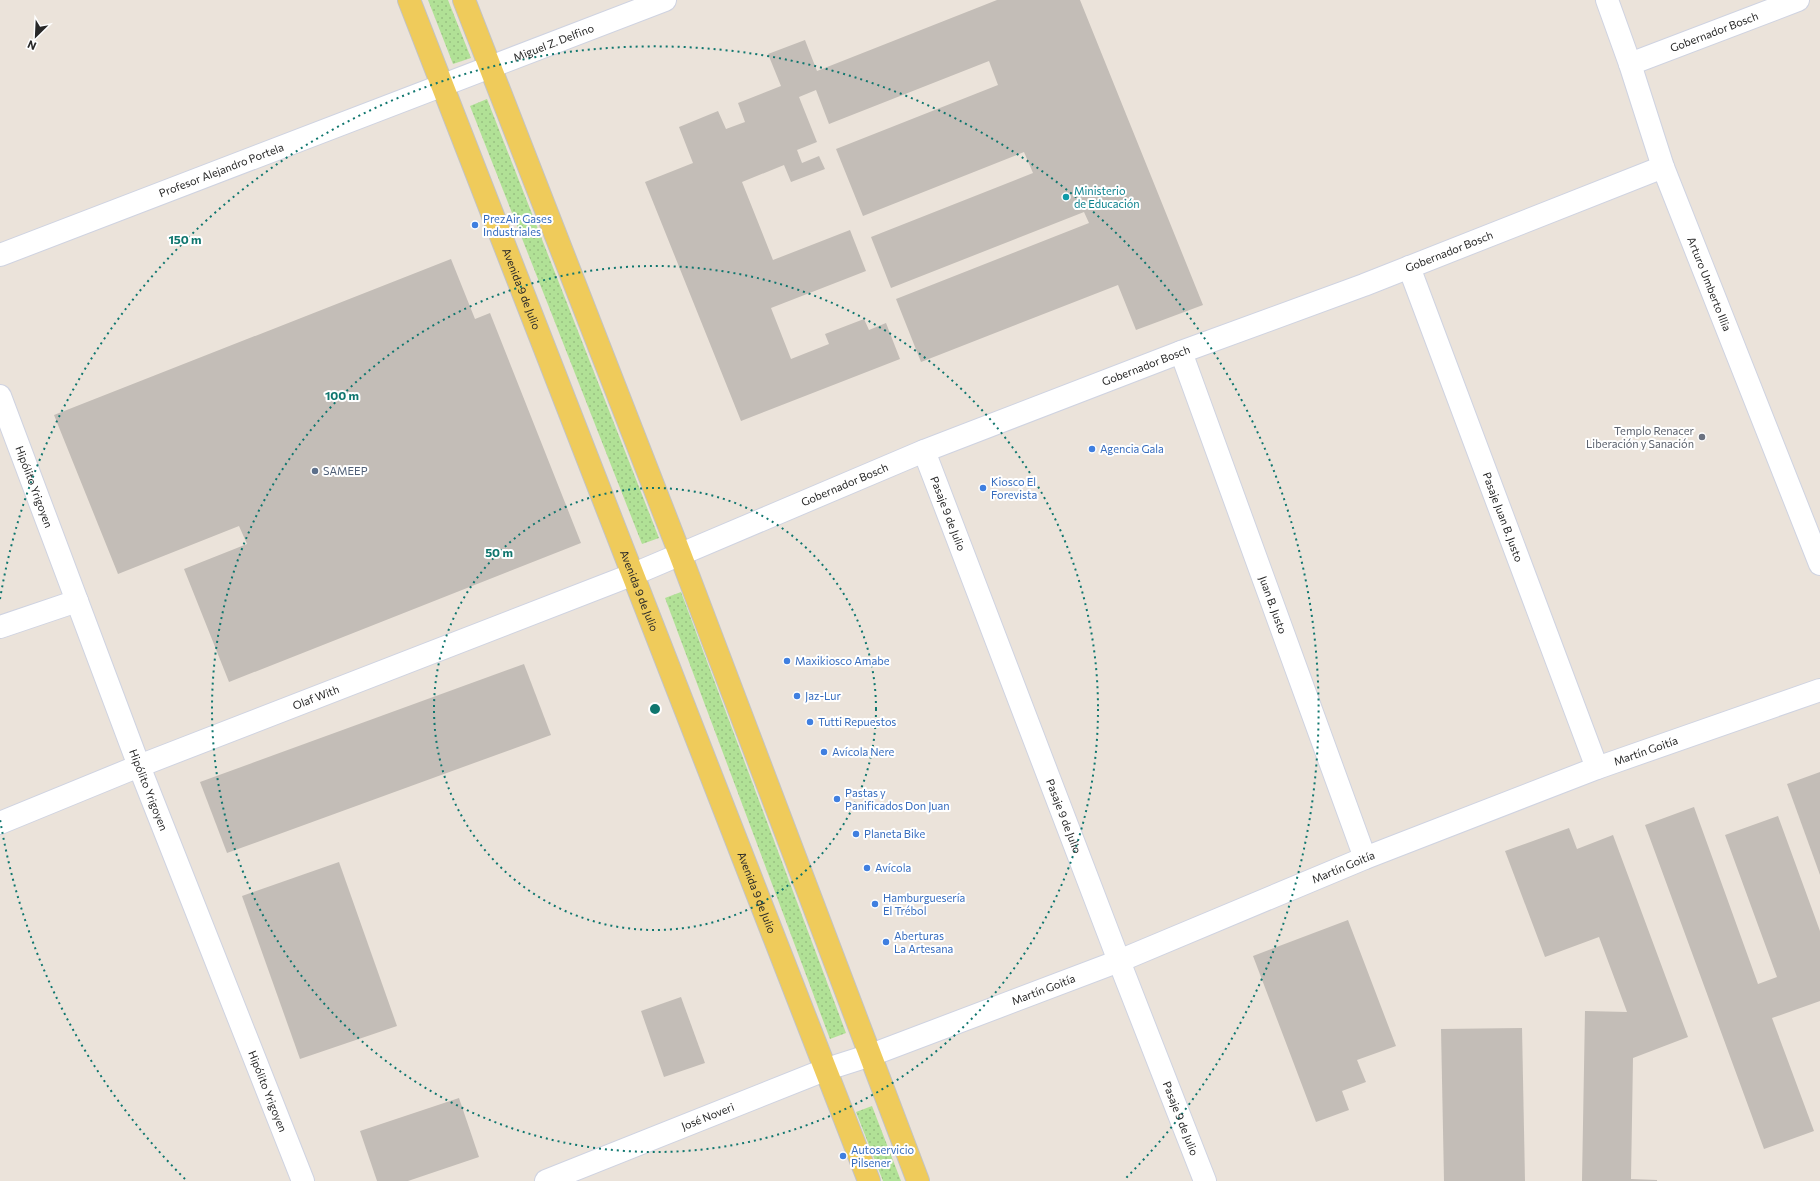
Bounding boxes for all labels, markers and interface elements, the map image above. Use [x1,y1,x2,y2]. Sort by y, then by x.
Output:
street label: Gobernador Bosch [1668,9,1760,54]
north arrow [16,16,56,56]
street label: Miguel Z. Delfino [511,21,596,64]
text: N [25,38,38,53]
street label: Profesor Alejandro Portela [157,140,285,199]
place label: Ministerio de Educación [1074,184,1140,210]
marker: Ministerio de Educación [1061,192,1071,202]
place label: PrezAir Gases Industriales [483,212,552,238]
marker: PrezAir Gases Industriales [470,220,480,230]
street label: Gobernador Bosch [1403,228,1495,274]
text: 150 m [168,232,202,246]
street label: Arturo Umberto Illia [1685,235,1734,333]
street label: Avenida 9 de Julio [500,246,544,332]
street label: Gobernador Bosch [1100,342,1192,388]
text: 100 m [325,388,359,402]
place label: Templo Renacer Liberación y Sanación [1586,424,1695,450]
marker: Templo Renacer Liberación y Sanación [1697,432,1707,442]
place label: Agencia Gala [1100,442,1164,455]
street label: Hipólito Yrigoyen [13,444,56,529]
marker: Agencia Gala [1087,444,1097,454]
street label: Gobernador Bosch [799,460,890,508]
place label: SAMEEP [323,464,368,477]
marker: SAMEEP [310,466,320,476]
street label: Pasaje Juan B. Justo [1481,470,1526,564]
street label: Pasaje 9 de Julio [928,474,969,553]
place label: Kiosco El Forevista [991,475,1037,501]
marker: Kiosco El Forevista [978,483,988,493]
text: 50 m [485,545,513,559]
street label: Avenida 9 de Julio [618,548,661,634]
street label: Juan B. Justo [1256,574,1290,636]
place label: Maxikiosco Amabe [795,654,890,667]
marker: Maxikiosco Amabe [782,656,792,666]
street label: Olaf With [291,682,341,712]
place label: Jaz-Lur [805,689,842,703]
marker: Jaz-Lur [792,691,802,701]
centre of rings [648,702,662,716]
place label: Tutti Repuestos [818,715,896,728]
marker: Tutti Repuestos [805,717,815,727]
street label: Martín Goitía [1612,733,1679,768]
place label: Avícola Nere [832,745,895,758]
street label: Hipólito Yrigoyen [127,747,171,832]
marker: Avícola Nere [819,747,829,757]
street label: Pasaje 9 de Julio [1044,777,1084,856]
place label: Pastas y Panificados Don Juan [845,786,950,813]
marker: Pastas y Panificados Don Juan [832,794,842,804]
place label: Planeta Bike [864,827,925,840]
marker: Planeta Bike [851,829,861,839]
street label: Martín Goitía [1310,848,1376,886]
street label: Avenida 9 de Julio [735,850,779,936]
place label: Avícola [875,861,911,874]
marker: Avícola [862,863,872,873]
place label: Hamburguesería El Trébol [883,891,965,917]
marker: Hamburguesería El Trébol [870,899,880,909]
place label: Aberturas La Artesana [894,929,953,955]
marker: Aberturas La Artesana [881,937,891,947]
street label: Martín Goitía [1010,971,1077,1007]
street label: Hipólito Yrigoyen [246,1048,290,1134]
street label: Pasaje 9 de Julio [1161,1079,1202,1158]
street label: José Noveri [679,1100,736,1133]
place label: Autoservicio Pilsener [851,1143,914,1169]
marker: Autoservicio Pilsener [838,1151,848,1161]

